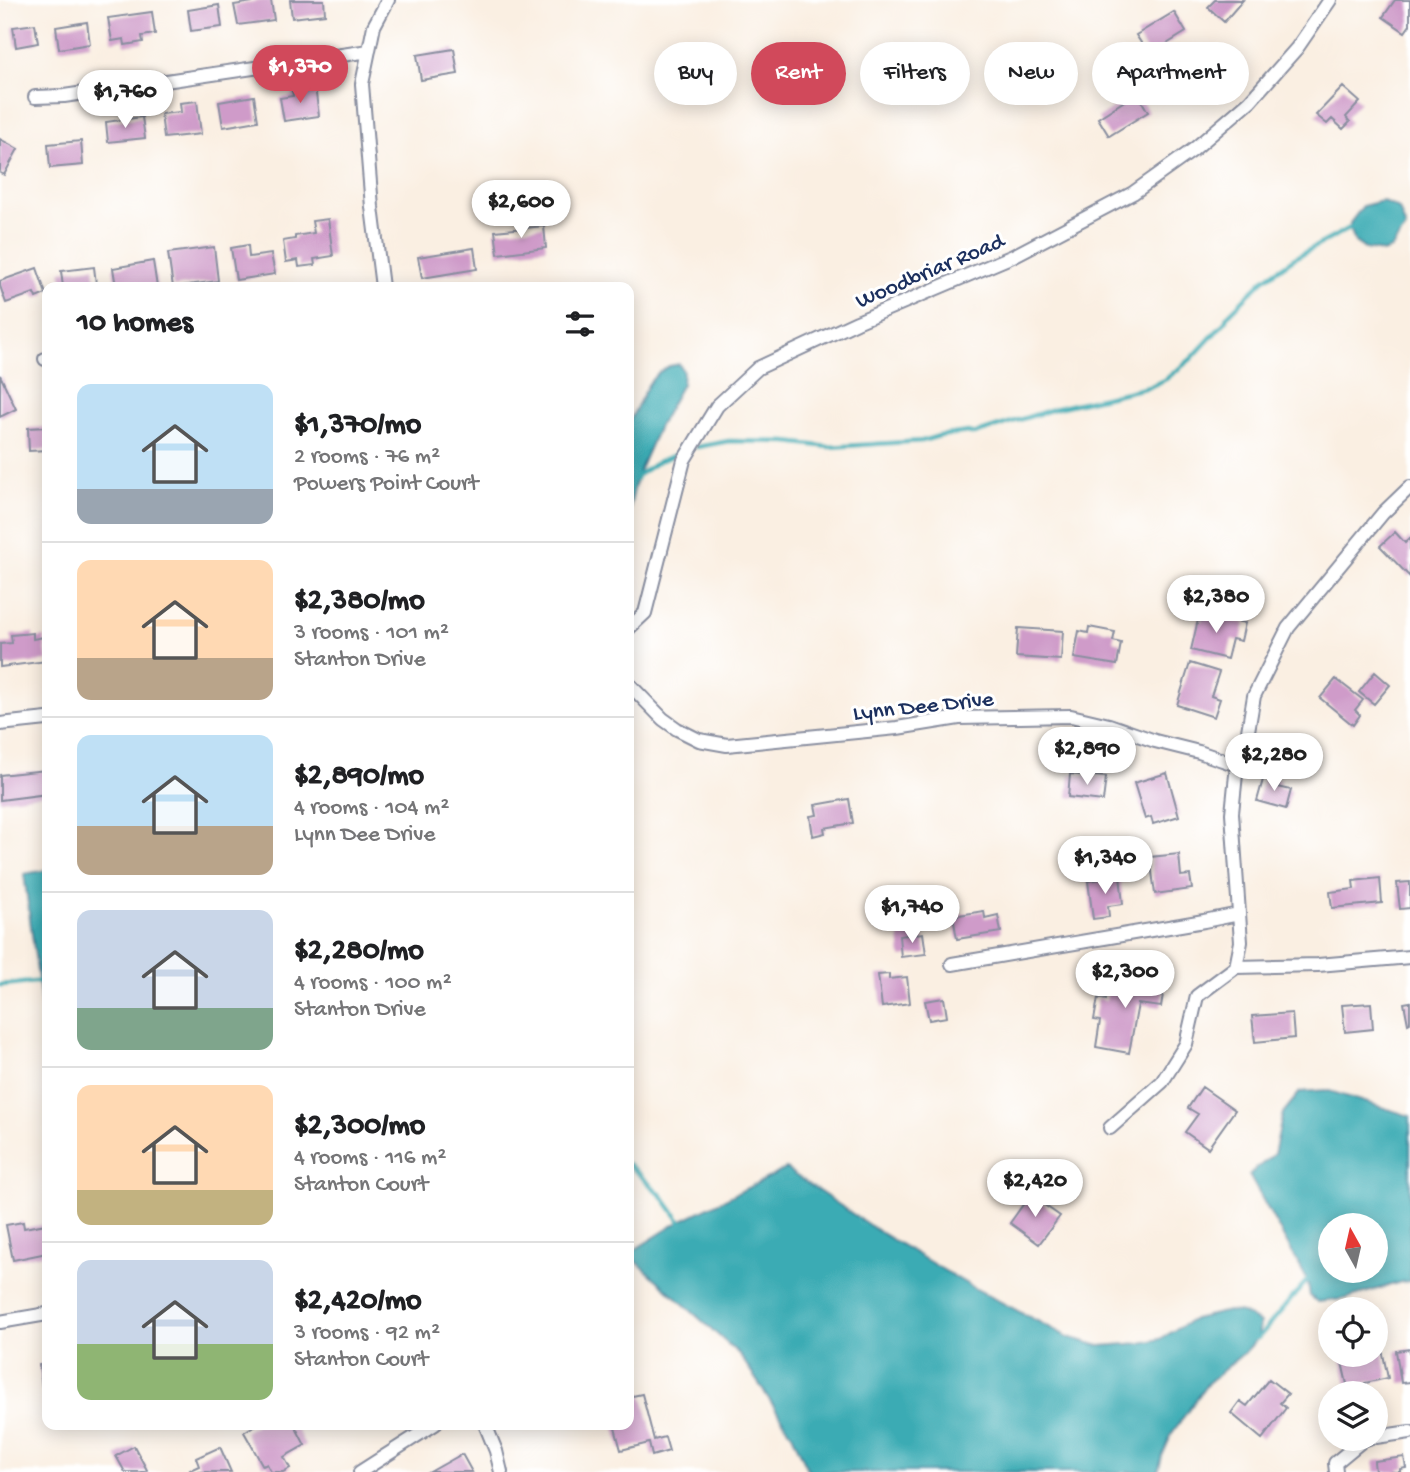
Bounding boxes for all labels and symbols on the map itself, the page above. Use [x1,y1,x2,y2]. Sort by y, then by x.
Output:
pin: $1,370 [243,46,357,105]
pin: $1,760 [68,71,182,130]
pin: $2,600 [464,180,578,240]
street label: Woodbriar Road [852,228,1010,316]
pin: $2,380 [1159,576,1273,635]
street label: Lynn Dee Drive [852,687,996,728]
pin: $2,890 [1030,728,1144,787]
pin: $2,280 [1217,734,1331,793]
pin: $1,340 [1048,836,1162,896]
pin: $1,740 [855,886,969,945]
pin: $2,300 [1068,950,1182,1010]
pin: $2,420 [978,1160,1092,1219]
north arrow [1318,1213,1388,1283]

